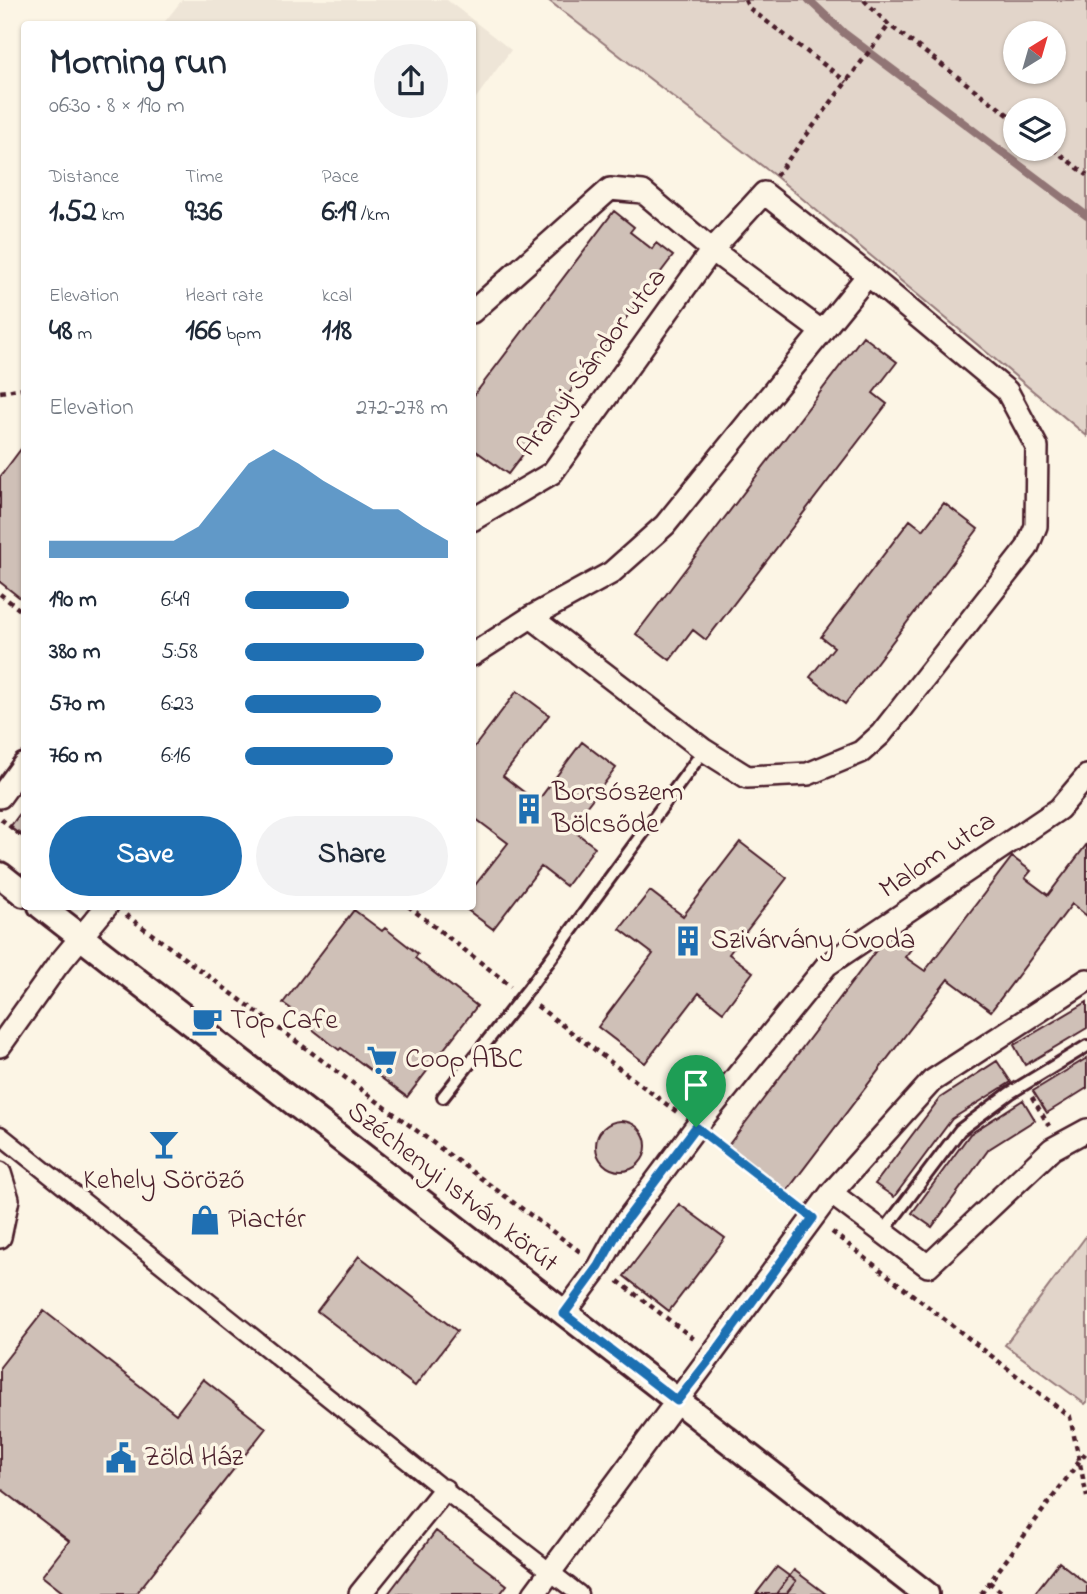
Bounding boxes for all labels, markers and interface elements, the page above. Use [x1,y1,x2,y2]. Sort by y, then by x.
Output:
north arrow [1003,21,1066,84]
map controls [1003,21,1066,161]
text: Morning run [49,36,227,92]
button: share [374,44,448,118]
text: 06:30 · 8 × 190 m [49,90,185,123]
button: layers [1003,98,1066,161]
text: Distance [49,164,119,191]
text: Time [185,164,223,191]
text: Pace [322,164,359,191]
text: 1.52 [49,191,97,235]
text: 9:36 [185,191,223,235]
text: 6:19 [322,191,356,235]
text: km [97,202,125,229]
text: /km [356,202,390,229]
street label: Aranyi Sándor utca [508,260,678,466]
text: Elevation [49,283,119,310]
text: Heart rate [185,283,263,310]
text: kcal [322,283,352,310]
text: 48 [49,310,73,354]
text: 166 [185,310,221,354]
text: 118 [322,310,352,354]
text: m [73,321,92,348]
text: bpm [221,321,261,348]
text: Elevation [49,392,134,425]
text: 272–278 m [356,392,448,425]
text: 190 m [49,584,97,617]
text: 6:49 [161,584,189,617]
text: 380 m [49,636,101,669]
text: 5:58 [161,636,198,669]
text: 570 m [49,688,105,721]
text: 6:23 [161,688,194,721]
text: 760 m [49,740,102,773]
text: 6:16 [161,740,191,773]
place label: Borsószem Bölcsőde [551,773,683,846]
building icon: Borsószem Bölcsőde [512,792,546,826]
street label: Malom utca [871,802,1005,910]
button: Save [49,816,242,896]
button: Share [256,816,448,896]
place label: Szivárvány Óvoda [711,921,915,962]
building icon: Szivárvány Óvoda [671,924,705,958]
place label: Top Cafe [230,1001,338,1042]
cafe icon: Top Cafe [190,1004,224,1038]
place label: Coop ABC [405,1040,523,1081]
supermarket icon: Coop ABC [365,1043,399,1077]
pin [666,1055,726,1127]
icon: arrive [677,1066,715,1104]
street label: Széchenyi István körút [337,1092,567,1284]
bar icon: Kehely Söröző [147,1127,181,1161]
place label: Kehely Söröző [83,1161,245,1202]
place label: Piactér [228,1200,306,1241]
shop icon: Piactér [188,1203,222,1237]
place label: Zöld Ház [144,1438,244,1479]
public building icon: Zöld Ház [104,1441,138,1475]

